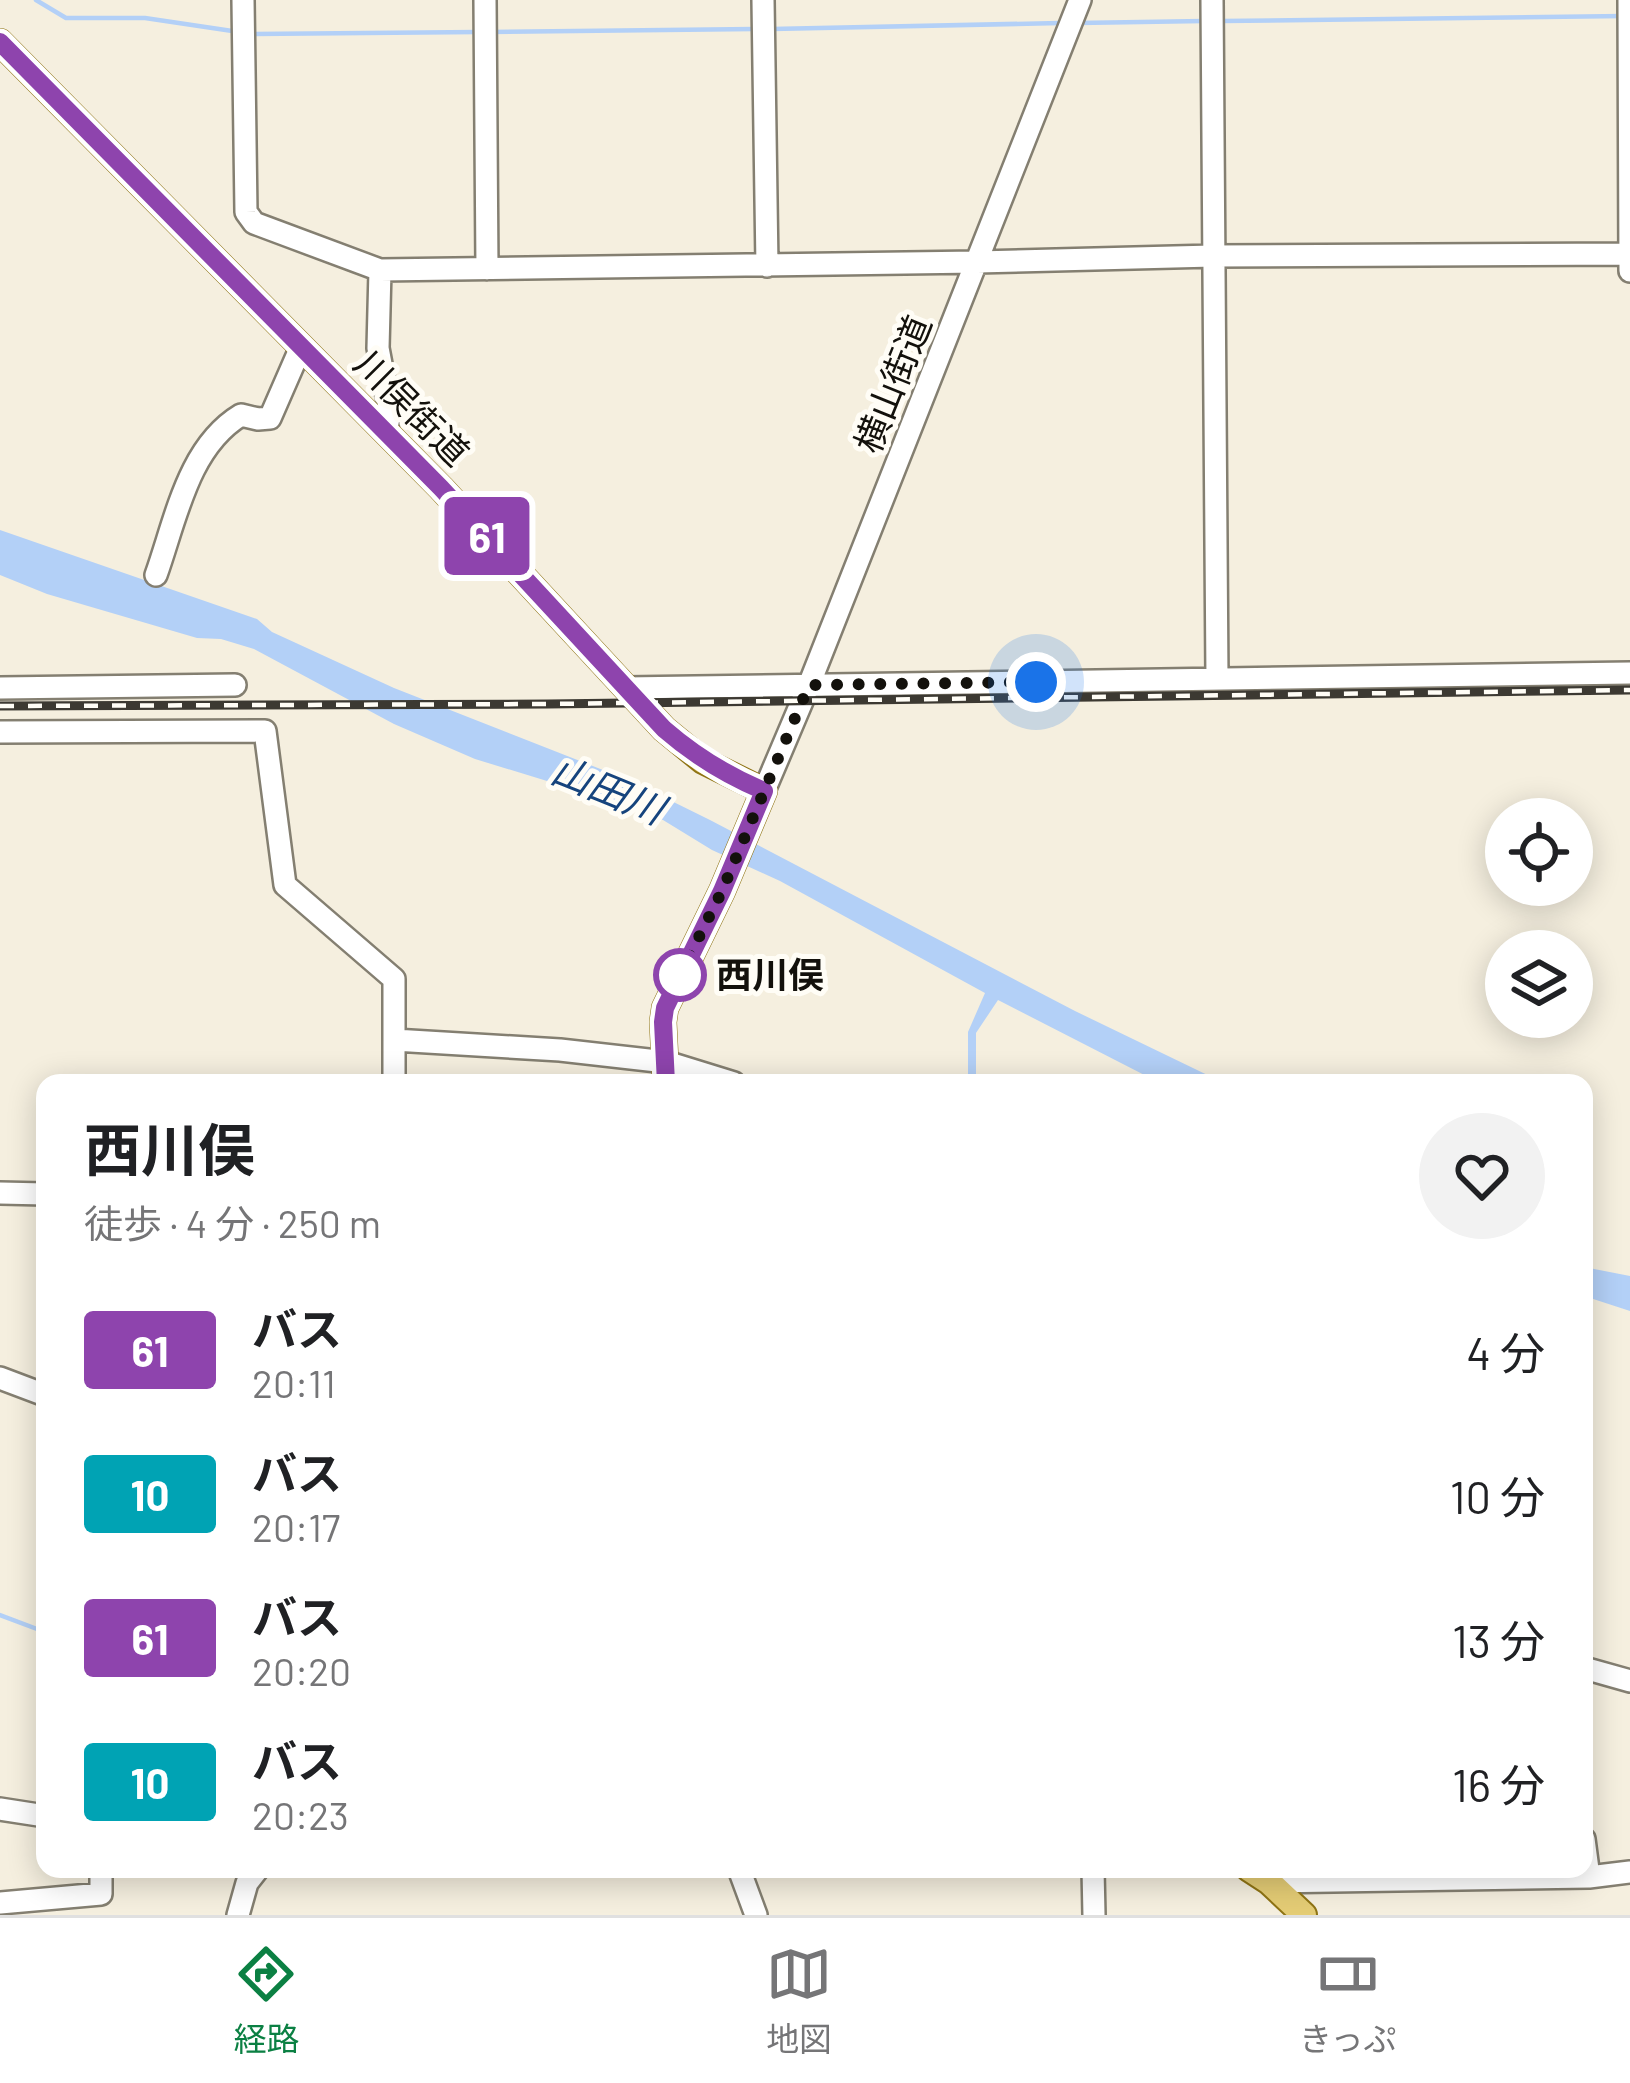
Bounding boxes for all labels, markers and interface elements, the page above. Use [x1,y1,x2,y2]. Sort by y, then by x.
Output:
street label: 横山街道 [845,309,939,458]
street label: 川俣街道 [347,341,479,473]
line badge: 61 [433,497,541,575]
text: 61 [468,511,506,561]
your location [1006,652,1066,712]
water label: 山田川 [546,745,675,834]
map controls [1485,798,1593,1038]
button: locate [1485,798,1593,906]
button: layers [1485,930,1593,1038]
marker: 西川俣 [655,950,705,1000]
place label: 西川俣 [716,952,824,995]
button: heart [1419,1113,1545,1239]
text: 西川俣 [84,1114,255,1182]
text: 徒歩 · 4 分 · 250 m [84,1199,381,1246]
text: バス [252,1301,342,1355]
text: 61 [131,1325,169,1375]
text: 4 分 [1466,1325,1545,1379]
text: 20:11 [252,1359,336,1406]
text: バス [252,1445,342,1499]
text: 10 [131,1469,169,1519]
text: 10 分 [1450,1469,1545,1523]
text: 20:17 [252,1503,340,1550]
text: バス [252,1589,342,1643]
text: 61 [131,1613,169,1663]
text: 13 分 [1452,1613,1545,1667]
text: 20:20 [252,1647,351,1694]
text: バス [252,1733,342,1787]
text: 10 [131,1757,169,1807]
text: 16 分 [1452,1757,1545,1811]
text: 20:23 [252,1791,349,1838]
tab: 経路 [233,1941,299,2061]
tab: 地図 [766,1941,832,2061]
tab: きっぷ [1299,1941,1397,2061]

